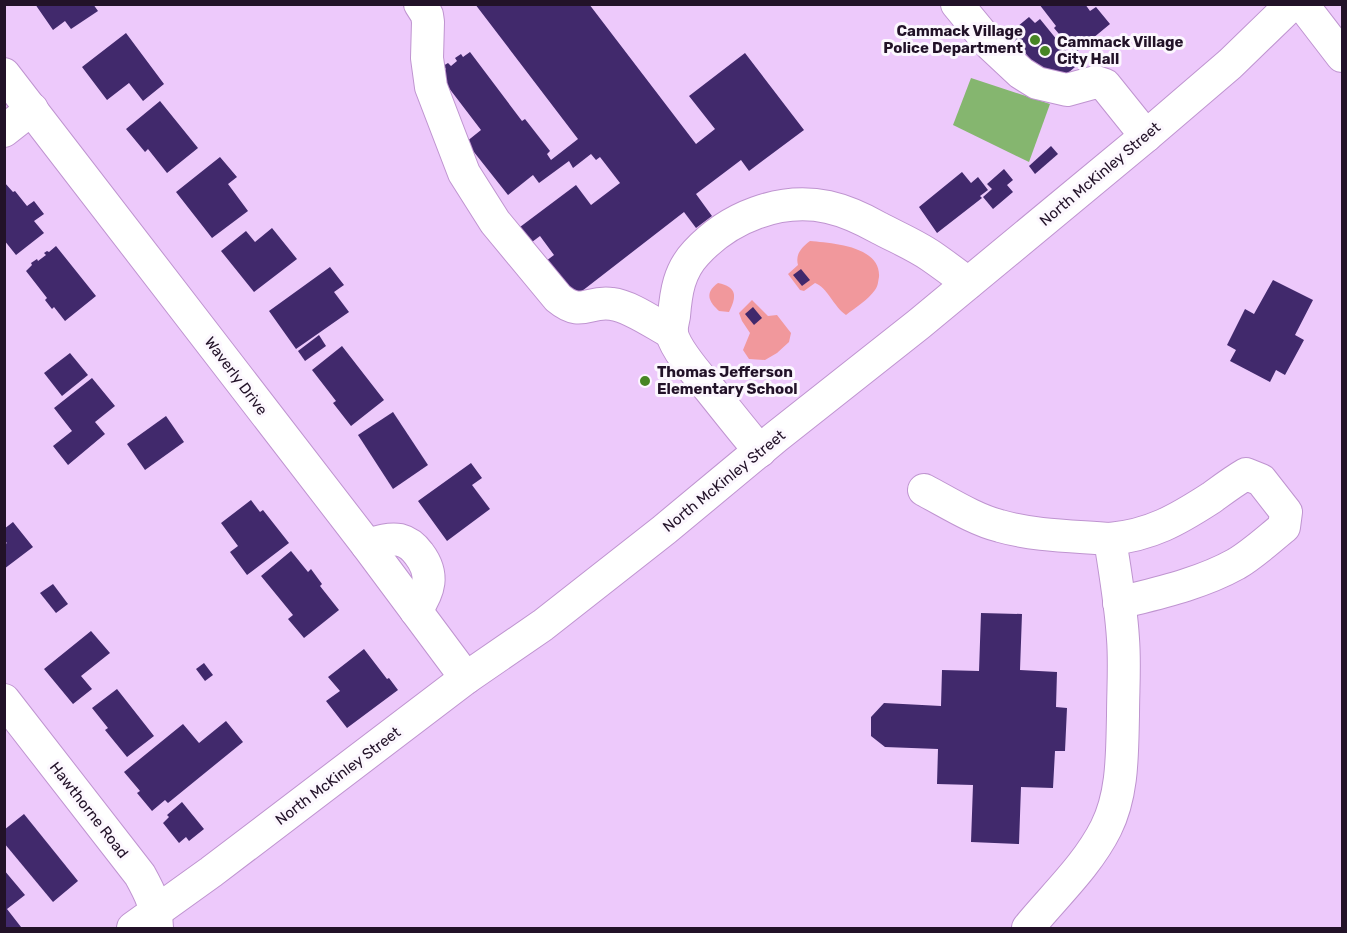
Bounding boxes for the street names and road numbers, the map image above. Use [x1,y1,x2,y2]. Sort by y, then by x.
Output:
street label: North McKinley Street [1036,118,1164,230]
street label: Waverly Drive [201,333,271,419]
street label: North McKinley Street [659,426,789,536]
street label: North McKinley Street [272,723,404,829]
street label: Hawthorne Road [46,758,132,862]

